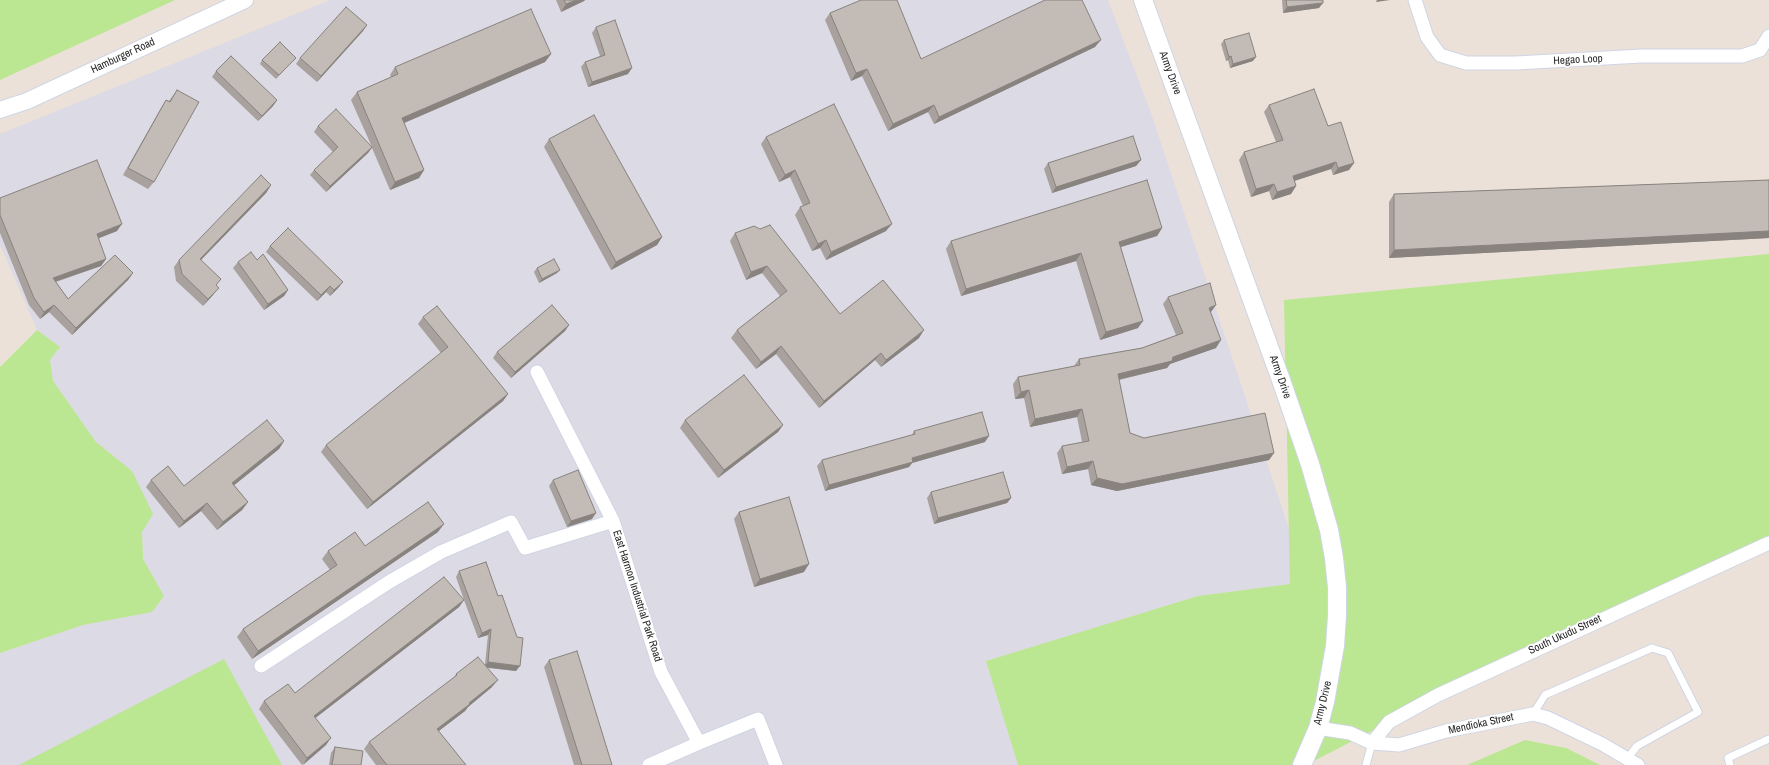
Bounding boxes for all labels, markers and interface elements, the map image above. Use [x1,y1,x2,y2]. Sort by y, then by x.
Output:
street label: Hamburger Road [89,35,157,77]
street label: Army Drive [1156,50,1184,96]
street label: Hegao Loop [1553,52,1603,68]
street label: Army Drive [1266,354,1294,400]
street label: East Harmon Industrial Park Road [609,529,665,663]
street label: South Ukudu Street [1527,612,1603,658]
street label: Army Drive [1311,680,1335,726]
street label: Mendioka Street [1447,711,1515,737]

